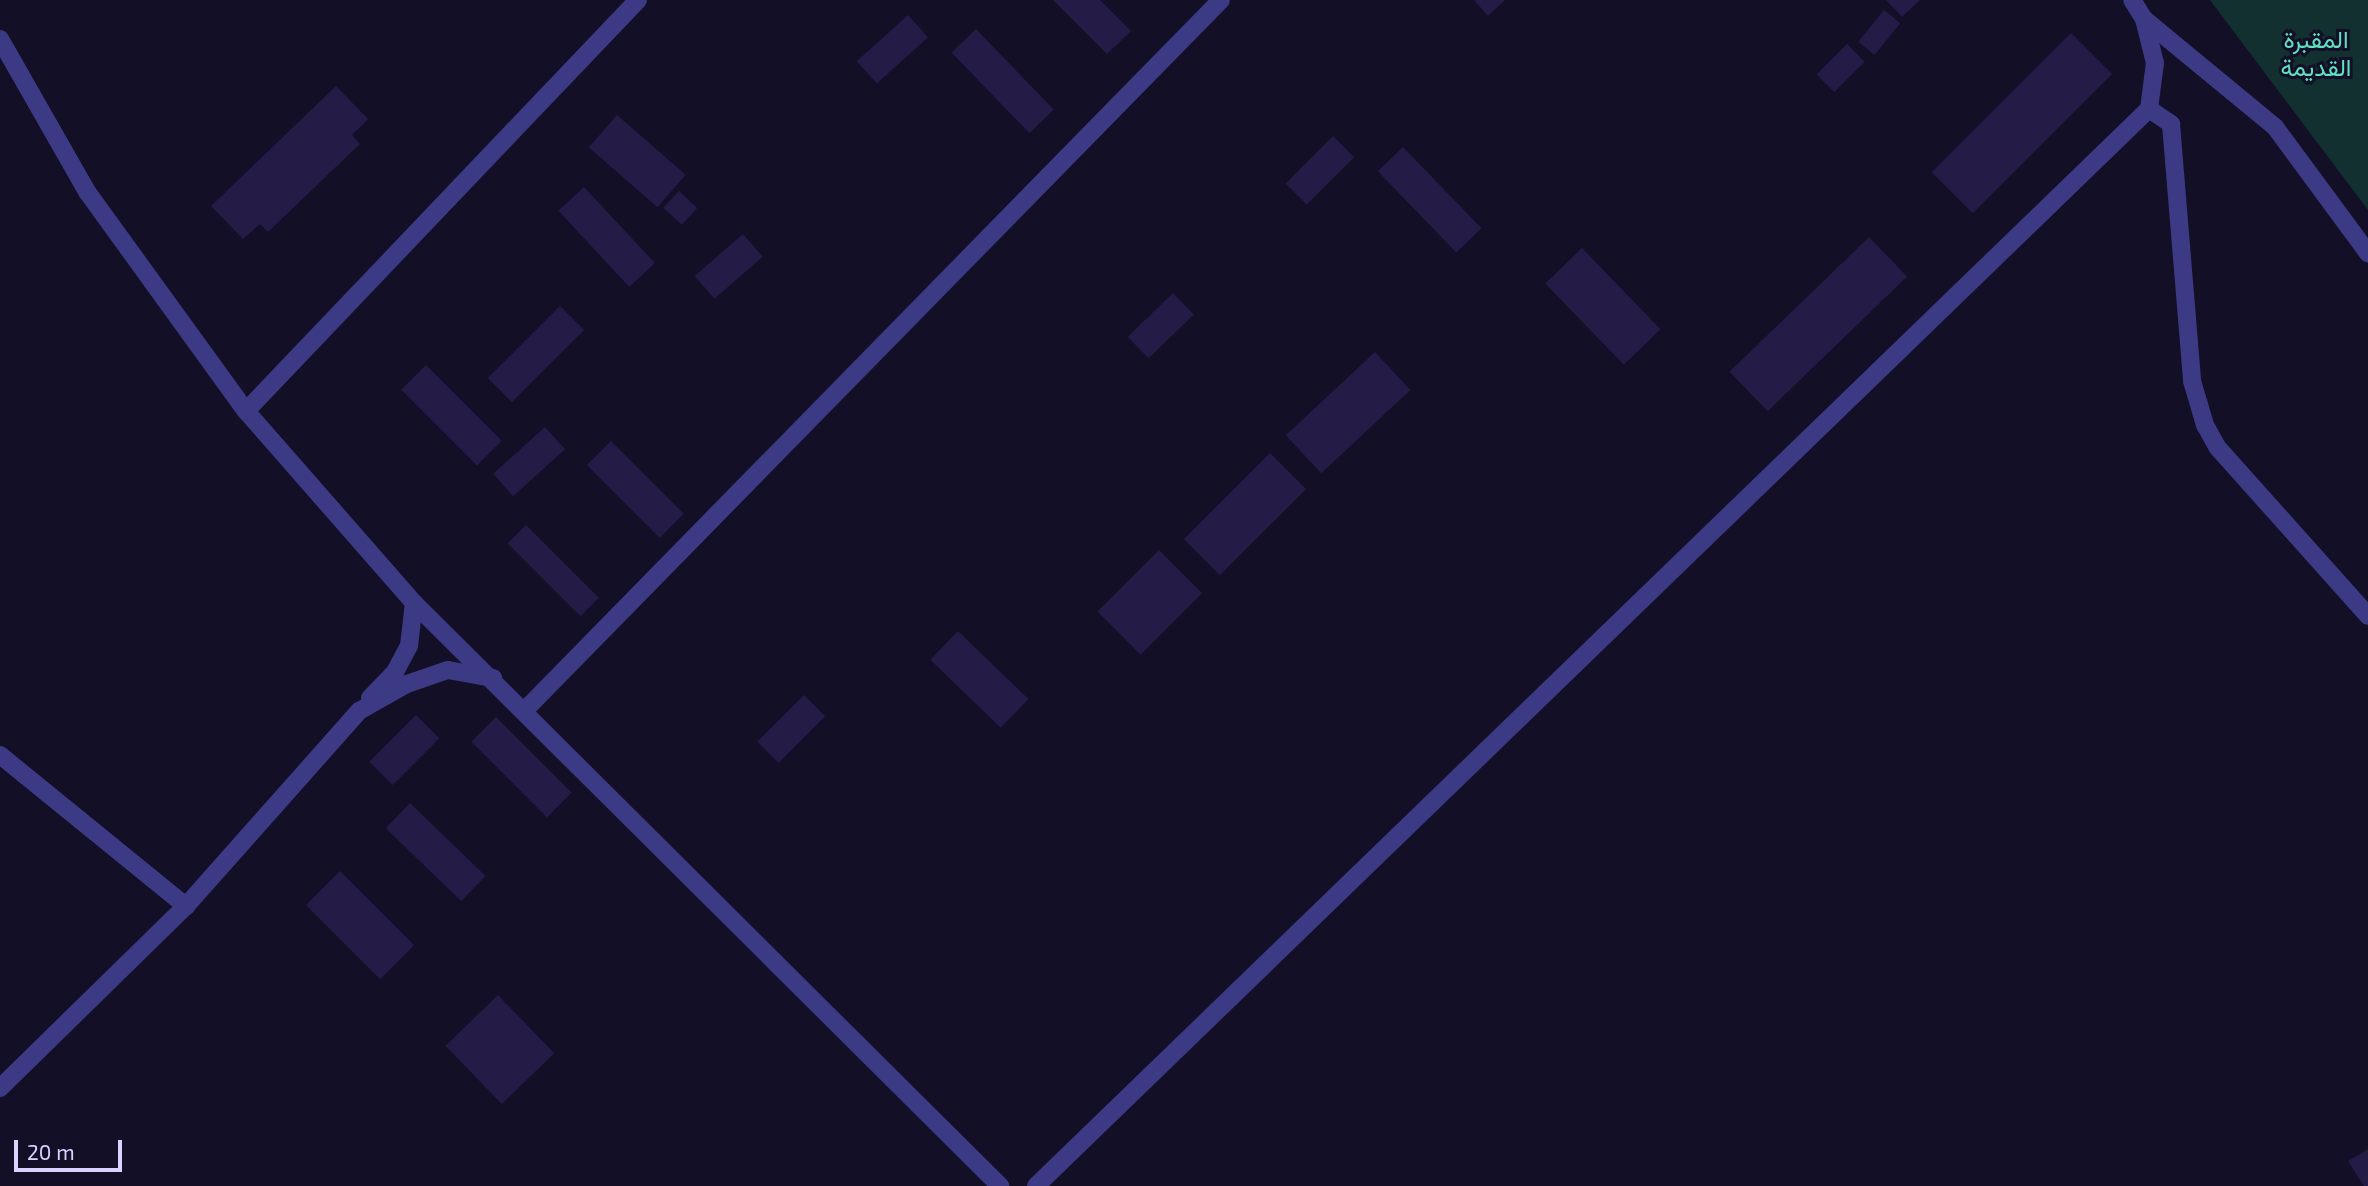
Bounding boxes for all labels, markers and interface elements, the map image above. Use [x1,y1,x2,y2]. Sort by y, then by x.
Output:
park label: المقبرة القديمة [2281,25,2351,81]
scale bar [18,1126,126,1170]
text: 20 m [27,1139,75,1164]

